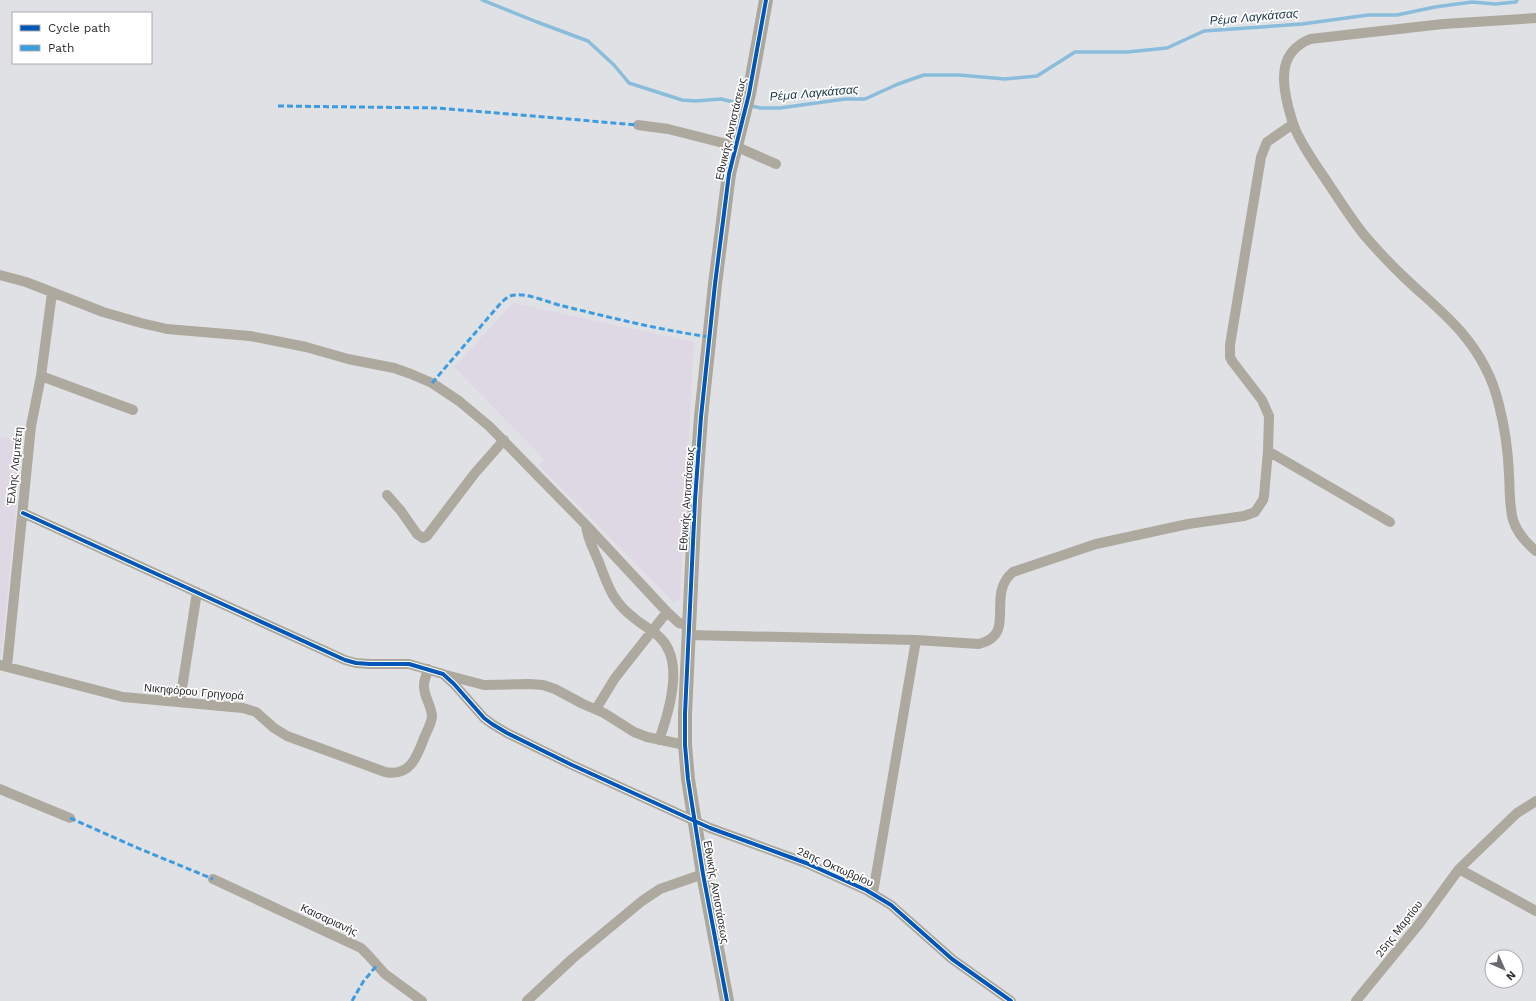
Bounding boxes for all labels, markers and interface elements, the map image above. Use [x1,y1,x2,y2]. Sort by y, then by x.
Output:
water label: Ρέμα Λαγκάτσας [1209,6,1299,28]
legend [12,12,152,64]
text: Cycle path [48,21,110,35]
text: Path [48,41,74,55]
street label: Εθνικής Αντιστάσεως [713,77,749,181]
water label: Ρέμα Λαγκάτσας [769,82,859,104]
street label: Έλλης Λαμπέτη [4,426,26,507]
street label: Εθνικής Αντιστάσεως [677,446,697,552]
street label: Νικηφόρου Γρηγορά [144,681,245,703]
street label: Εθνικής Αντιστάσεως [701,839,731,945]
street label: 28ης Οκτωβρίου [795,844,875,890]
street label: 25ης Μαρτίου [1373,898,1425,960]
street label: Καισαριανής [299,901,359,939]
north arrow [1484,949,1524,989]
text: N [1503,968,1518,983]

